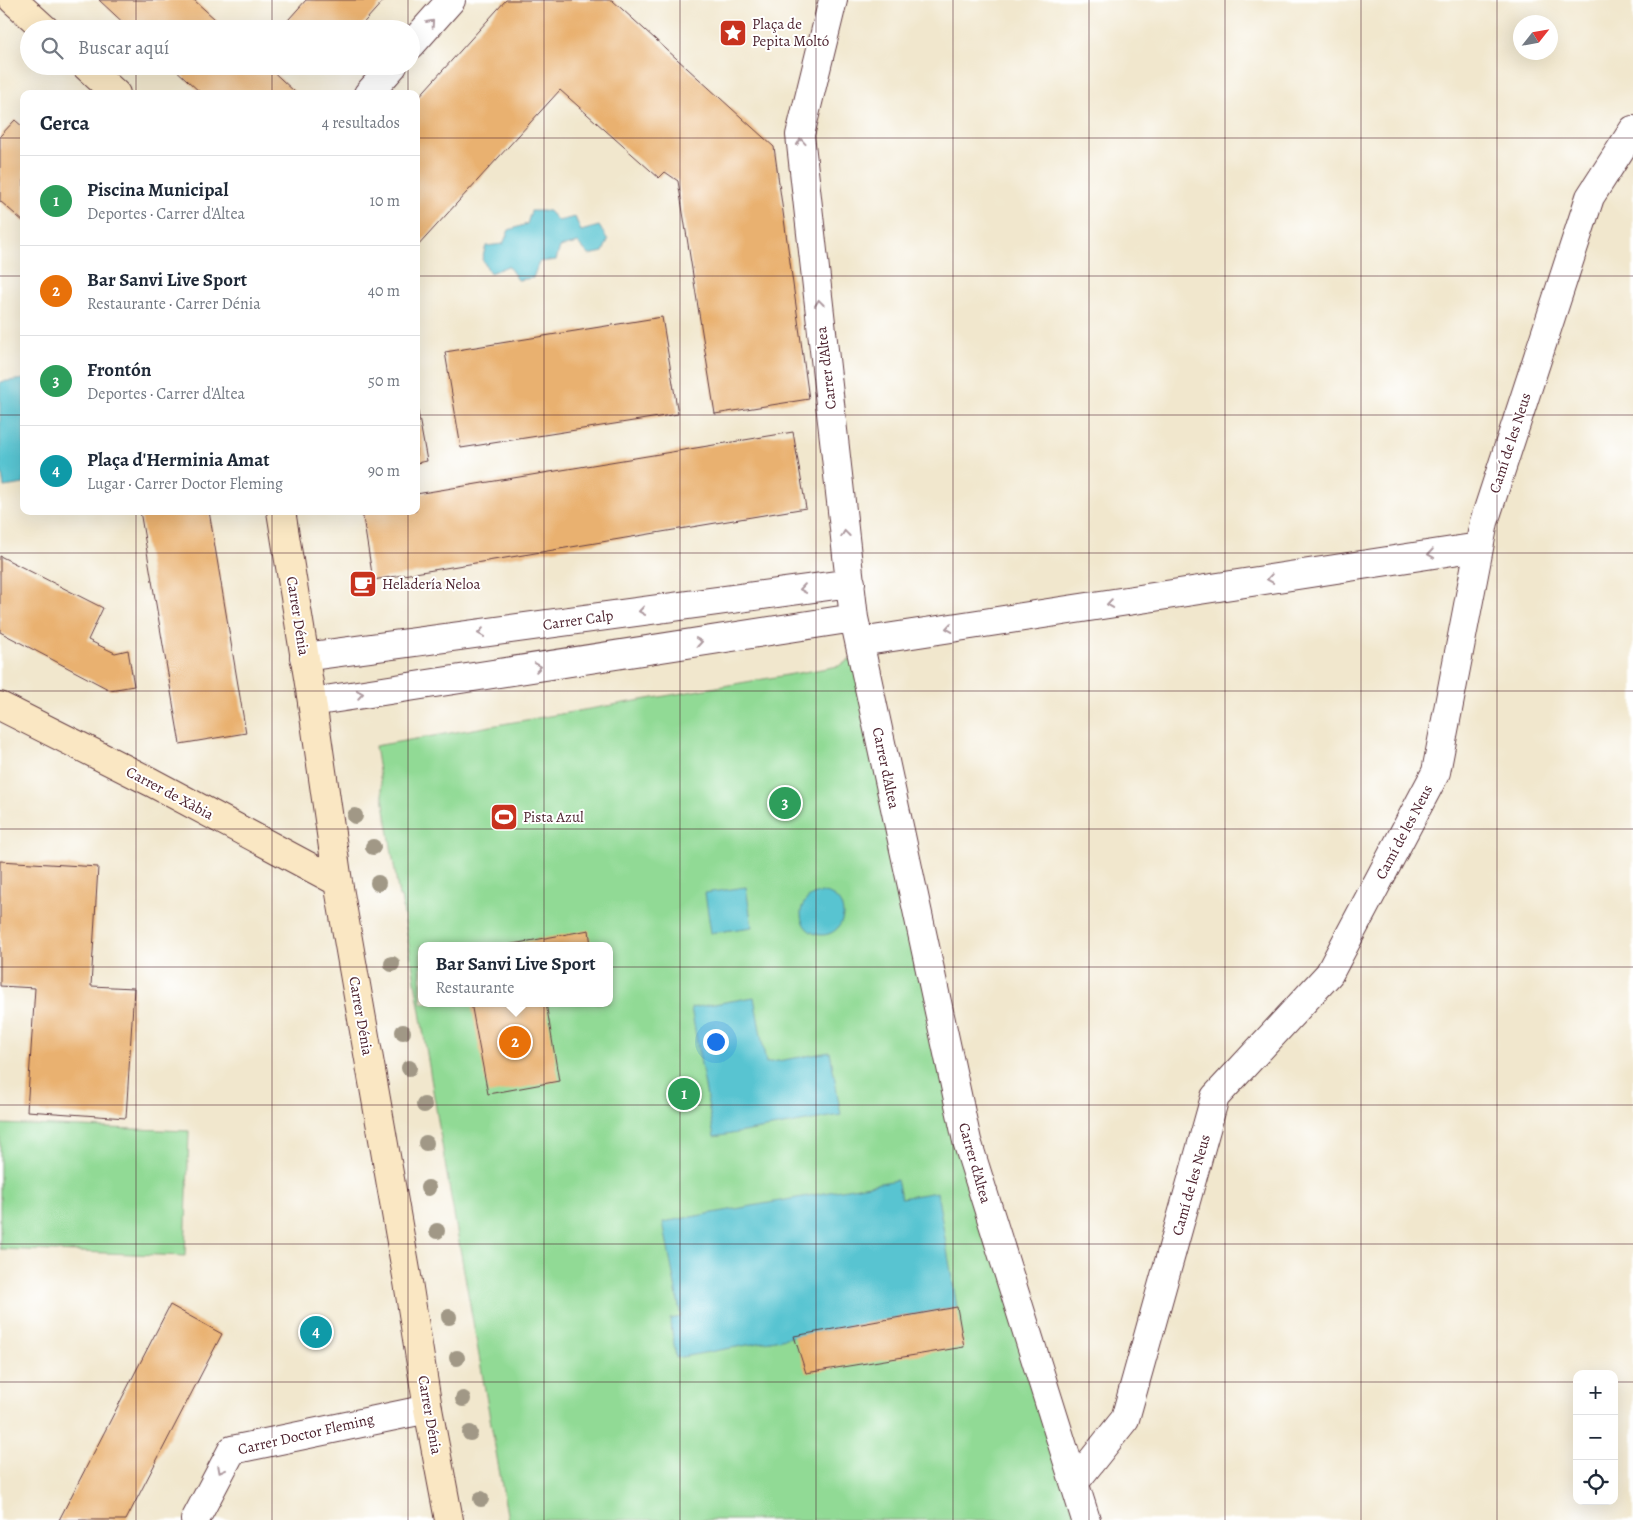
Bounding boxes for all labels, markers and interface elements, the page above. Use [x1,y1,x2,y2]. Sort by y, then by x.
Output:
place label: Plaça de Pepita Moltó [752,14,829,51]
north arrow [1513,15,1558,60]
place icon: Plaça de Pepita Moltó [718,18,748,48]
one-way arrow [425,19,434,28]
search box [20,20,420,75]
icon: search [38,34,66,62]
text: Buscar aquí [78,35,169,61]
text: Cerca [40,109,90,137]
text: 4 resultados [322,112,400,134]
one-way arrow [795,138,806,146]
text: Piscina Municipal [87,177,229,203]
text: 1 [53,190,59,212]
text: 10 m [370,190,400,212]
text: Deportes · Carrer d'Altea [87,203,245,225]
text: Bar Sanvi Live Sport [87,267,247,293]
text: 2 [52,280,60,302]
text: 40 m [368,280,400,302]
text: Restaurante · Carrer Dénia [87,293,261,315]
one-way arrow [814,299,825,307]
street label: Carrer d'Altea [811,326,841,410]
text: Frontón [87,357,151,383]
text: 3 [53,370,59,392]
text: 50 m [368,370,400,392]
text: Deportes · Carrer d'Altea [87,383,245,405]
street label: Camí de les Neus [1484,390,1536,496]
text: Plaça d'Herminia Amat [87,447,270,473]
text: 4 [52,460,60,482]
text: 90 m [368,460,400,482]
text: Lugar · Carrer Doctor Fleming [87,473,283,495]
one-way arrow [840,530,851,538]
one-way arrow [1427,548,1435,559]
cafe icon: Heladería Neloa [348,569,378,599]
one-way arrow [1266,573,1275,583]
place label: Heladería Neloa [382,574,480,594]
street label: Carrer Dénia [282,575,314,657]
one-way arrow [798,584,807,594]
one-way arrow [1105,598,1114,608]
street label: Carrer Calp [541,605,615,635]
one-way arrow [637,606,646,616]
one-way arrow [945,623,953,633]
one-way arrow [476,628,485,638]
one-way arrow [695,637,703,648]
one-way arrow [534,662,542,672]
one-way arrow [356,689,364,700]
street label: Carrer d'Altea [868,725,904,811]
street label: Carrer de Xàbia [123,762,217,824]
street label: Camí de les Neus [1371,781,1437,883]
pin: 3 [769,784,801,822]
sports icon: Pista Azul [489,802,519,832]
place label: Pista Azul [523,807,584,827]
popup [418,942,613,1007]
text: Bar Sanvi Live Sport [435,951,596,977]
street label: Carrer Dénia [344,975,378,1057]
text: Restaurante [435,977,514,999]
pin: 2 [499,1023,531,1061]
your location [703,1029,729,1055]
pin: 1 [668,1075,700,1113]
street label: Carrer d'Altea [954,1120,996,1206]
street label: Camí de les Neus [1167,1132,1215,1238]
pin: 4 [300,1313,332,1351]
map controls [1573,1370,1618,1505]
button: + [1573,1370,1618,1415]
street label: Carrer Dénia [413,1374,447,1456]
street label: Carrer Doctor Fleming [236,1408,377,1459]
button: − [1573,1415,1618,1460]
button: locate [1573,1460,1618,1505]
one-way arrow [217,1465,227,1474]

